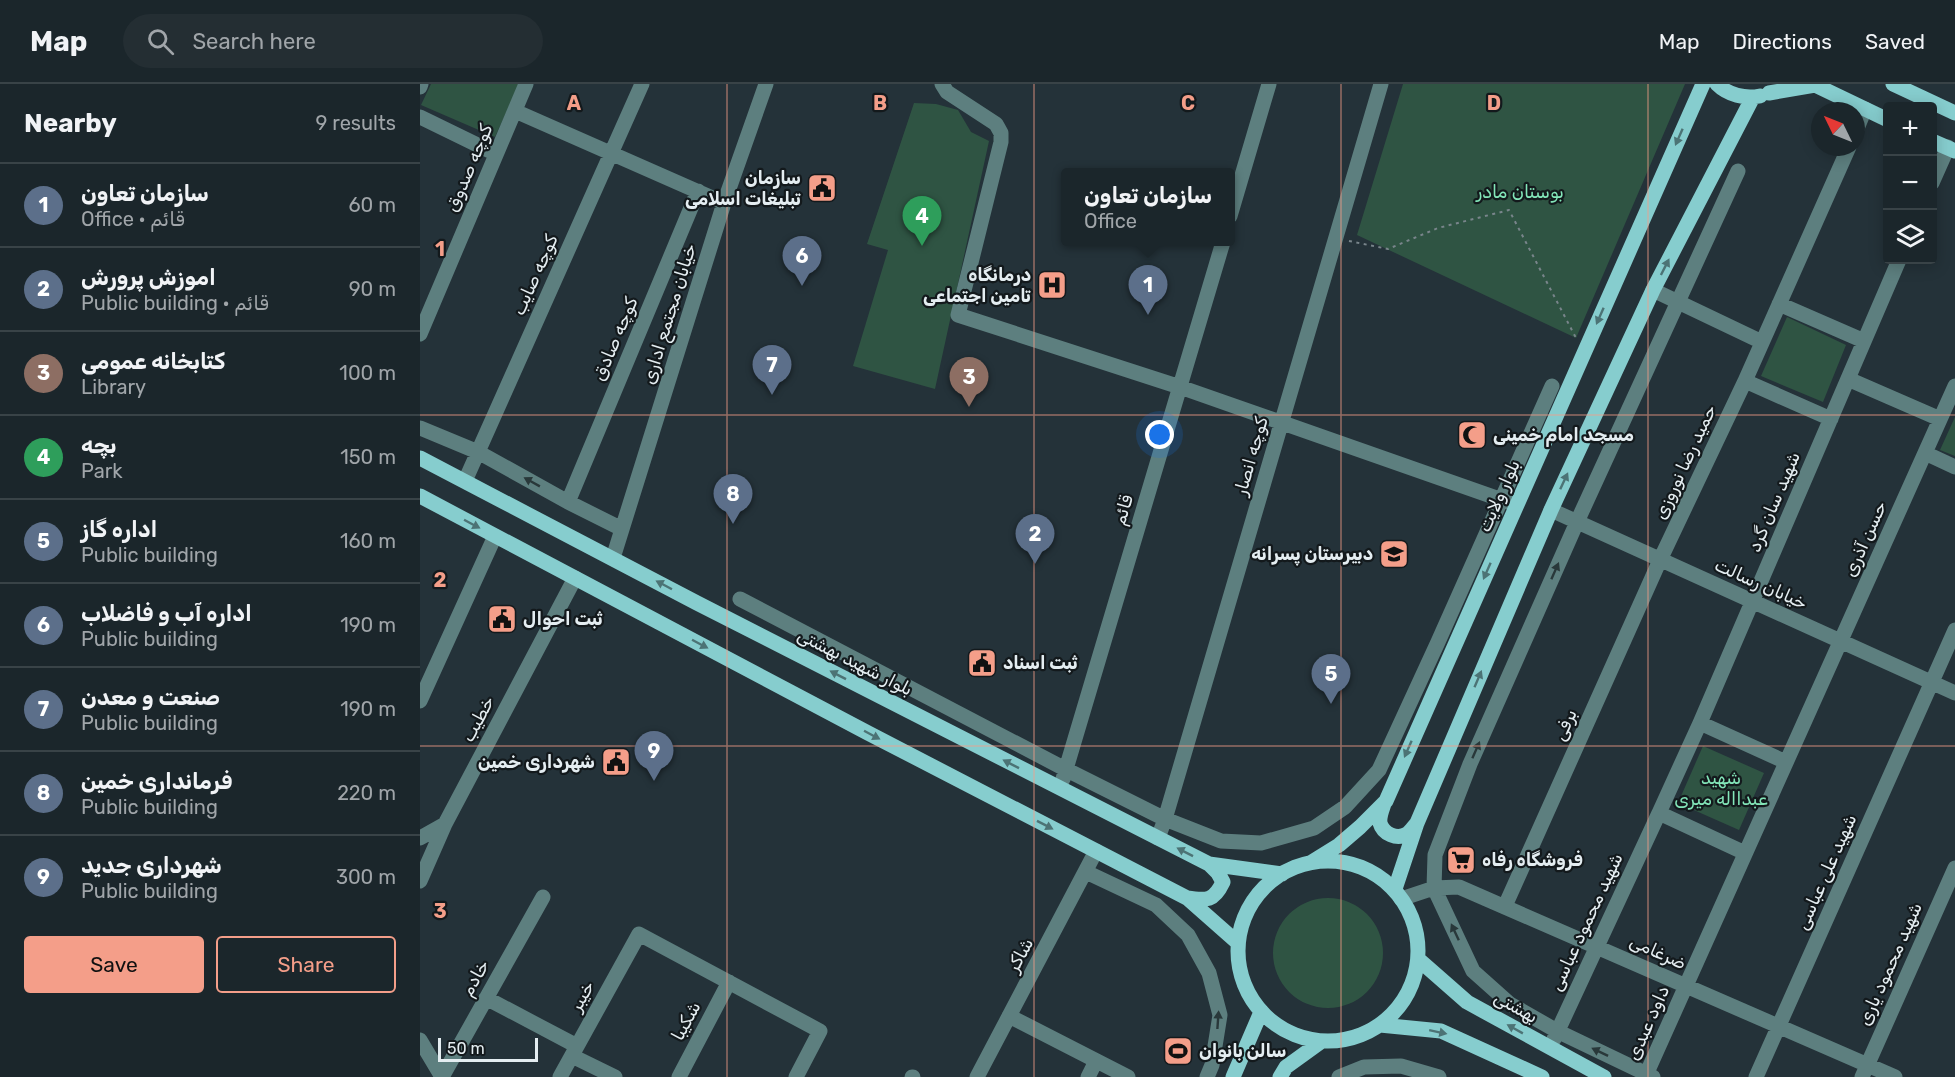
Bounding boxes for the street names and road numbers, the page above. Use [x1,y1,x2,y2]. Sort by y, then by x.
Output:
street label: کوچه صدوق [441,121,497,215]
street label: کوچه صایب [507,231,563,319]
street label: خیابان مجتمع اداری [637,241,703,388]
street label: کوچه صادق [588,294,642,384]
street label: حمید رضا نوروزی [1649,401,1721,523]
street label: کوچه انصار [1229,414,1273,499]
street label: شهید سان گرد [1743,448,1805,556]
street label: بلوار ولایت [1473,456,1525,536]
street label: قائم [1108,492,1139,528]
street label: حسن آذری [1839,498,1891,580]
street label: خیابان رسالت [1711,554,1811,614]
street label: بلوار شهید بهشتی [794,623,916,701]
street label: خطیب [457,692,499,746]
street label: برفی [1548,706,1582,744]
street label: شهید علی عباسی [1791,811,1861,933]
street label: شهید محمود عباسی [1544,850,1628,994]
street label: شهید محمود یاری [1853,899,1927,1029]
street label: ضرغامی [1626,930,1690,974]
street label: شاکر [1001,934,1038,977]
street label: خادم [456,956,494,1000]
street label: خیبر [564,977,599,1016]
street label: داود عبدی [1622,982,1674,1064]
street label: بهشتی [1490,986,1542,1028]
street label: شکیبا [667,998,705,1044]

